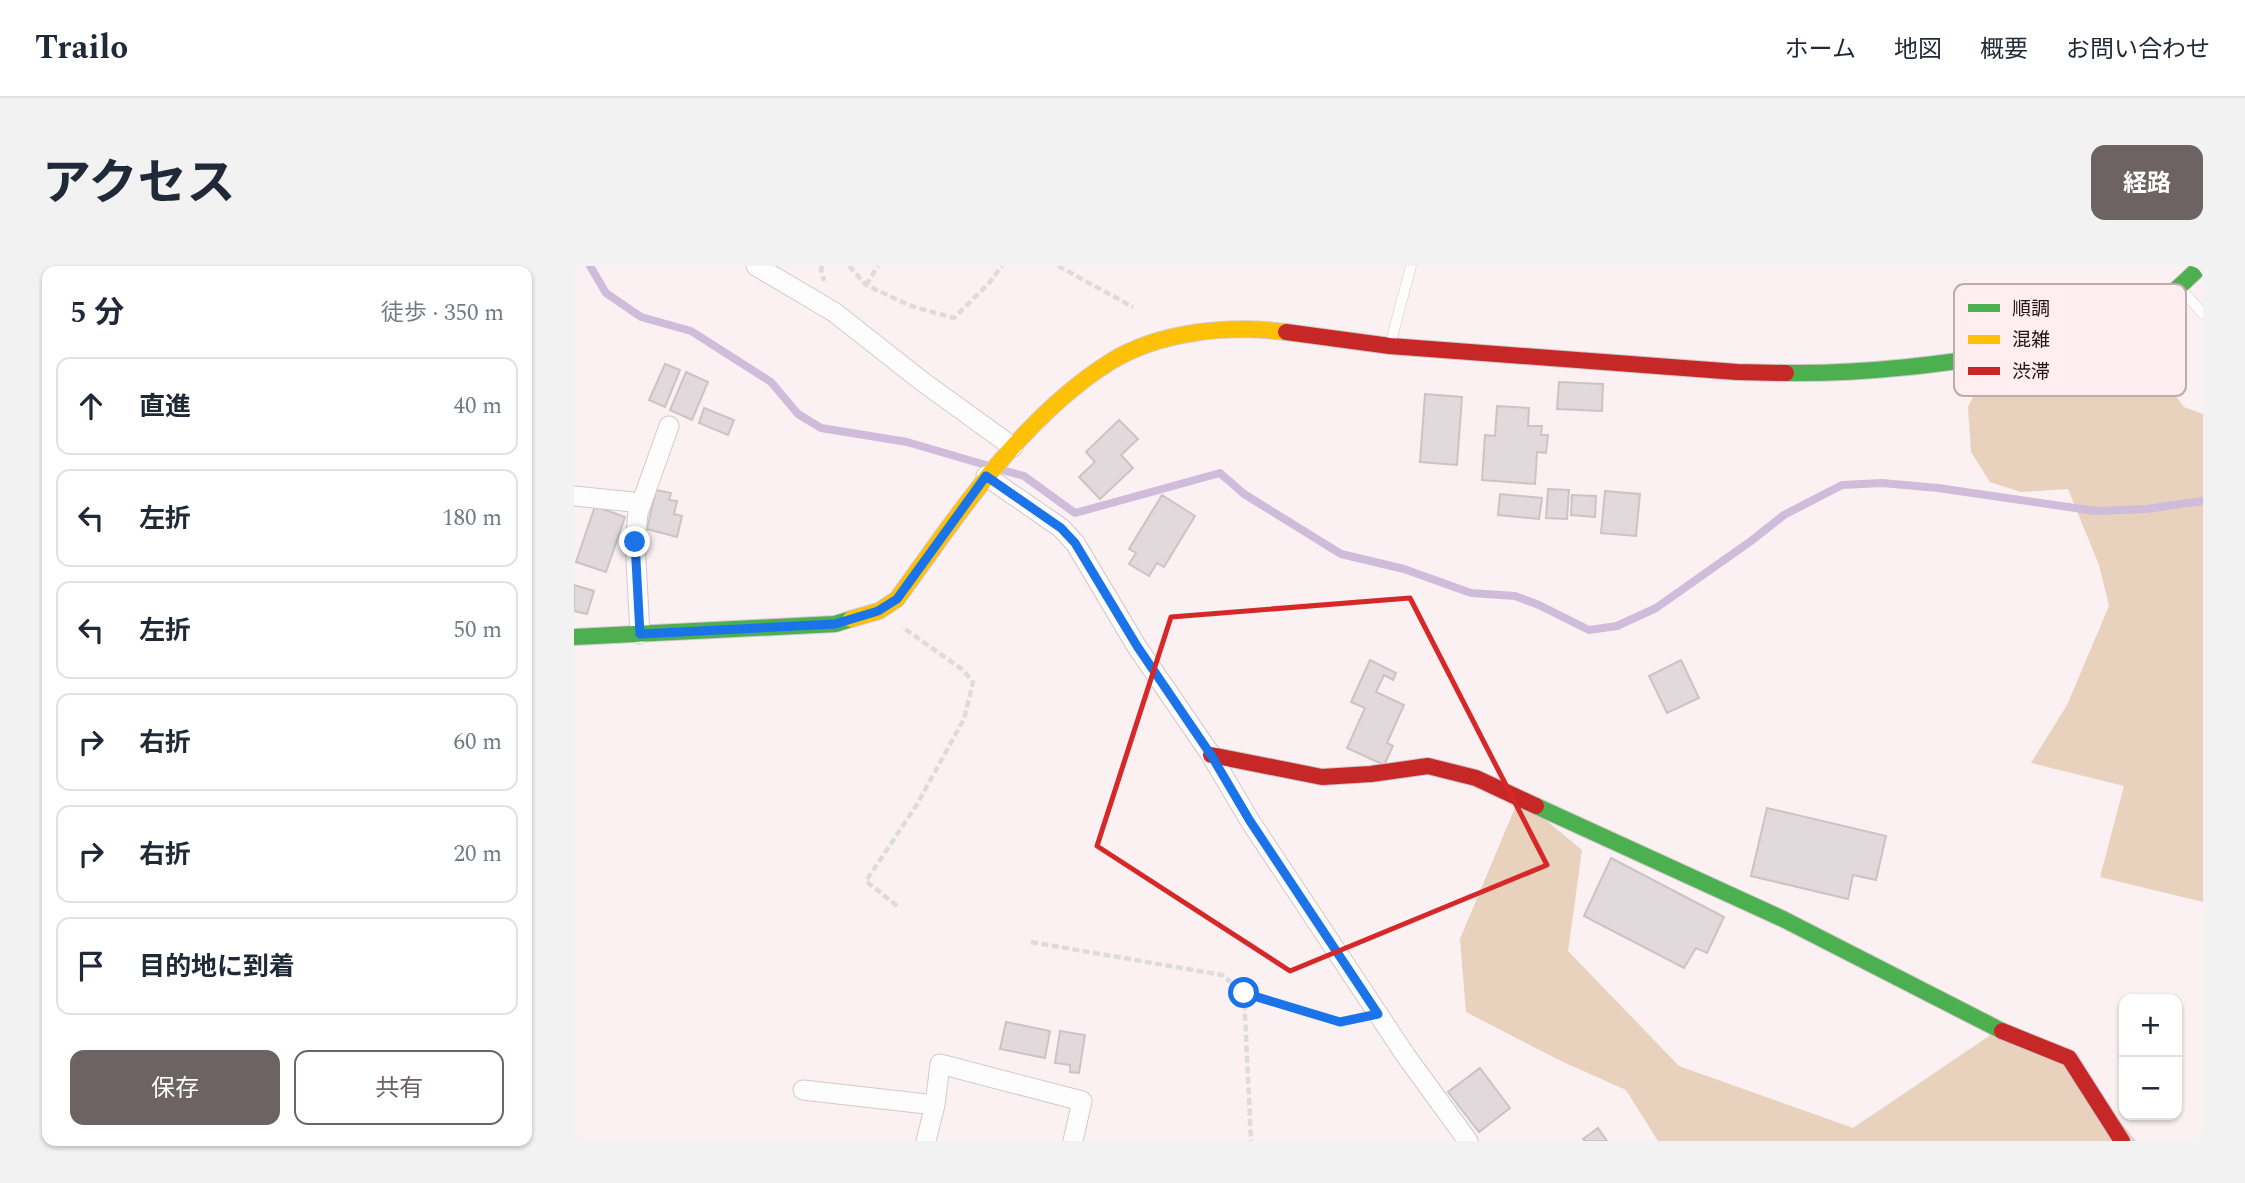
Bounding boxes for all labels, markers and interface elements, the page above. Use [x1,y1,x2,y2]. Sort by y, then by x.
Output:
text: Trailo [35,23,128,73]
text: ホーム [1785,32,1856,68]
text: 地図 [1894,32,1942,68]
text: 概要 [1980,32,2028,68]
text: お問い合わせ [2066,32,2210,68]
button: 経路 [2091,145,2203,220]
text: アクセス [42,147,236,222]
legend [1954,284,2186,396]
text: 5 分 [70,290,124,336]
text: 順調 [2012,295,2050,324]
text: 徒歩 · 350 m [381,296,504,331]
text: 混雑 [2012,326,2050,355]
text: 渋滞 [2012,358,2050,387]
icon: ahead [72,387,110,425]
text: 直進 [139,387,191,427]
text: 40 m [453,389,502,424]
icon: left [72,499,110,537]
text: 左折 [139,499,191,539]
text: 180 m [442,501,502,536]
route end [619,526,650,557]
icon: left [72,611,110,649]
text: 左折 [139,611,191,651]
text: 50 m [453,613,502,648]
icon: right [72,723,110,761]
text: 右折 [139,723,191,763]
text: 60 m [453,725,502,760]
icon: right [72,835,110,873]
text: 右折 [139,835,191,875]
text: 20 m [453,837,502,872]
icon: arrive [72,947,110,985]
text: 目的地に到着 [139,947,295,987]
route start [1228,977,1259,1008]
map controls [2119,994,2182,1120]
button: + [2119,994,2182,1057]
button: 保存 [70,1050,280,1125]
button: 共有 [294,1050,504,1125]
button: − [2119,1057,2182,1120]

